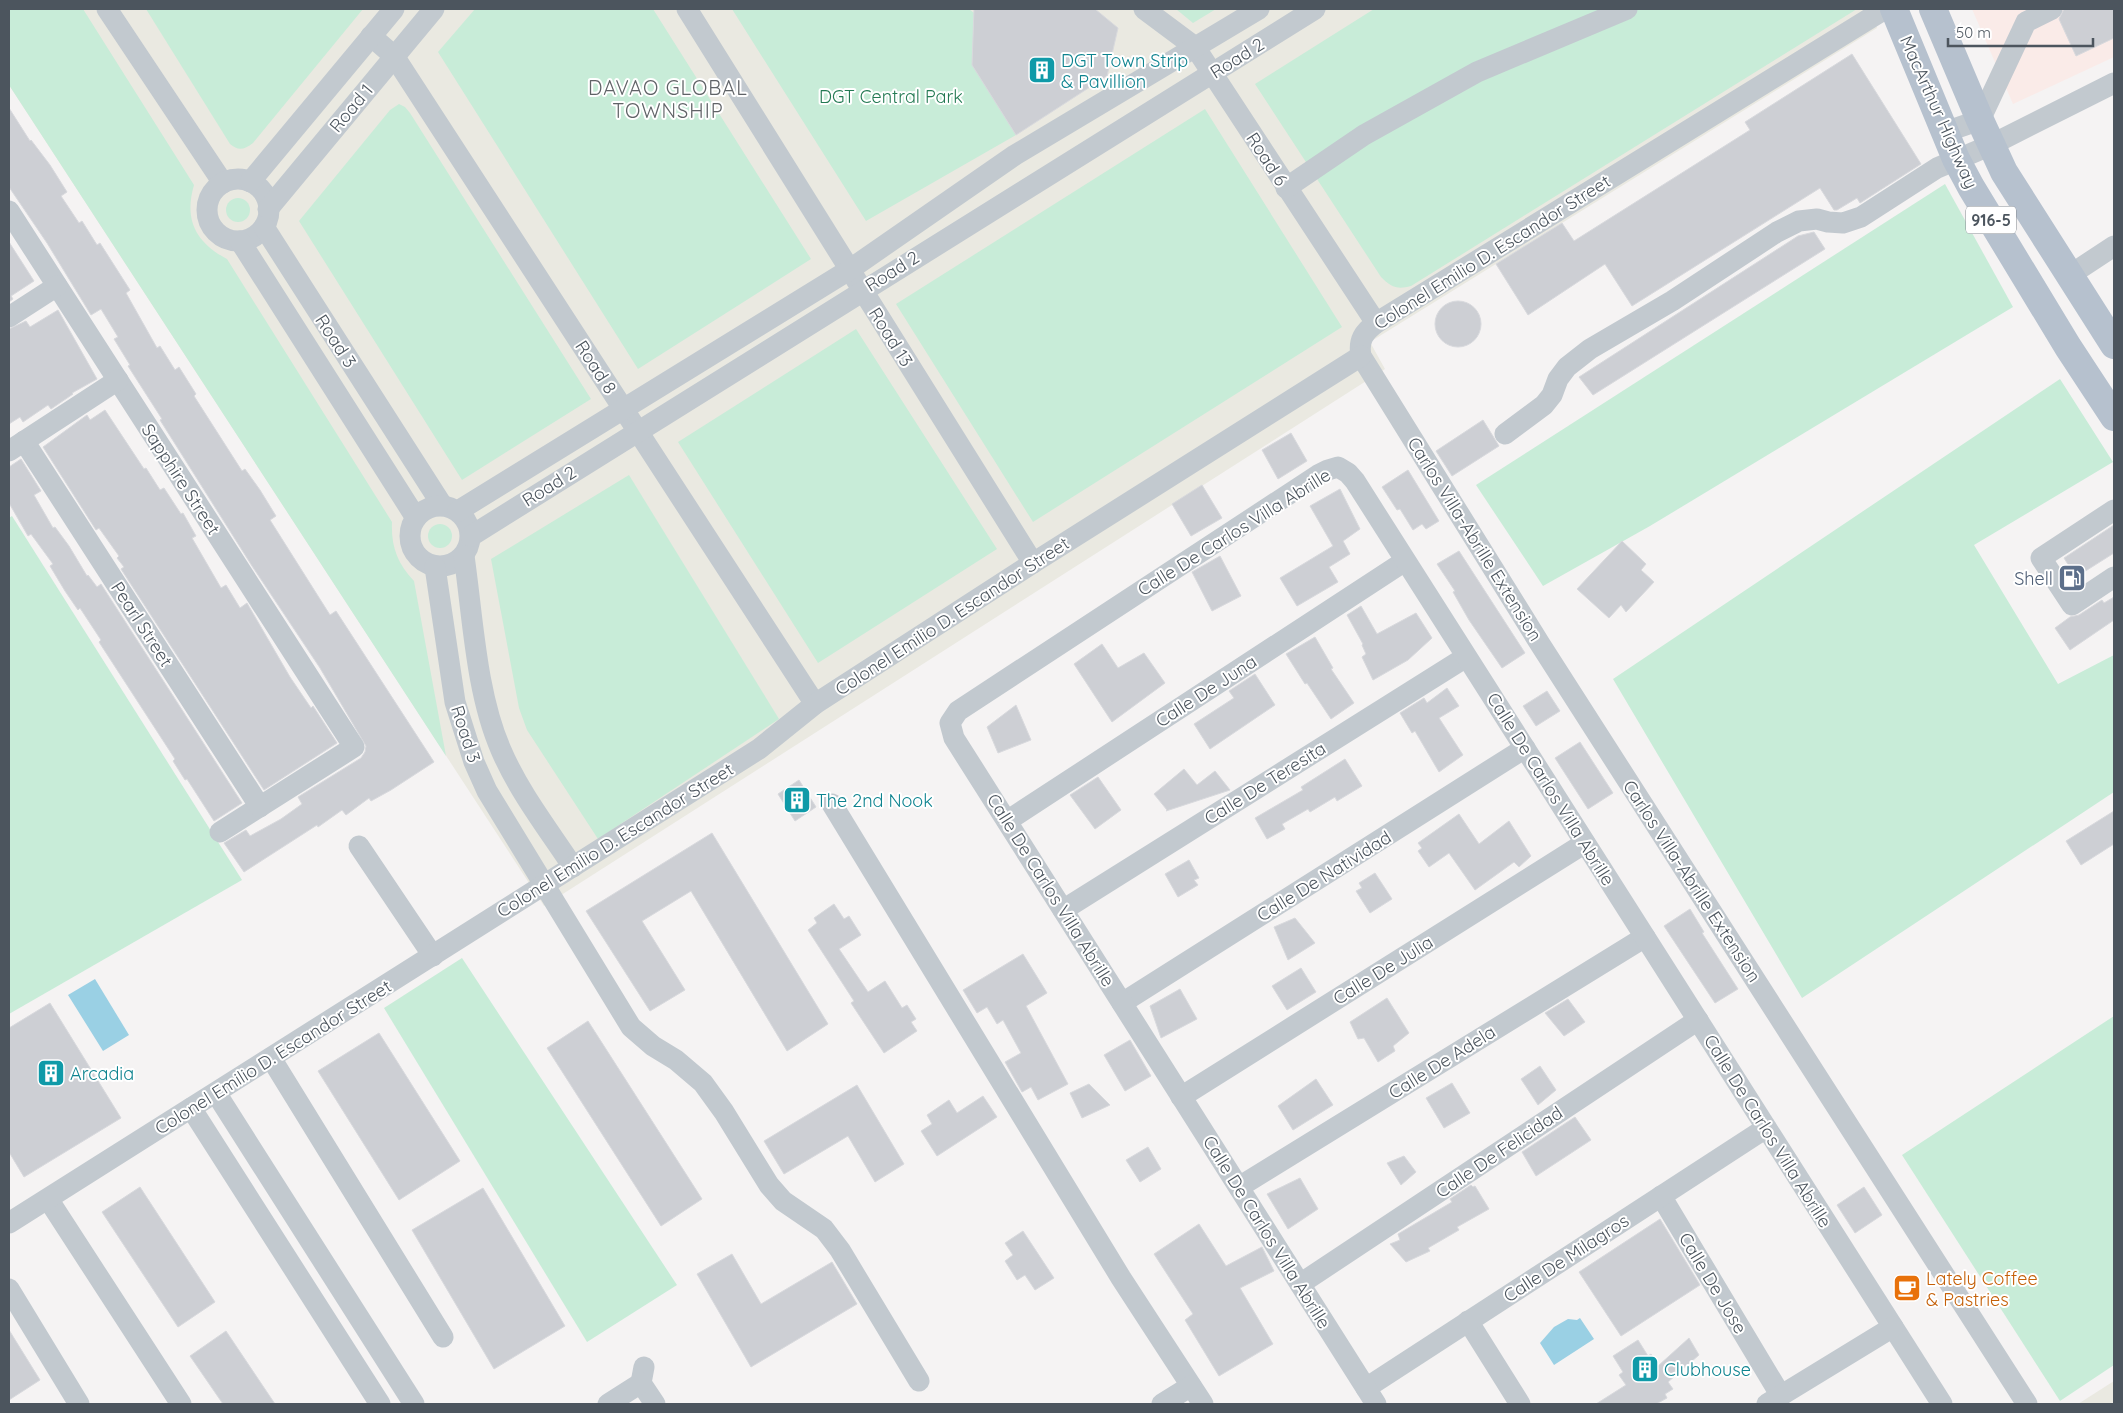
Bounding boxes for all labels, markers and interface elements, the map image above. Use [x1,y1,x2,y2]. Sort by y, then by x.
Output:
scale bar [1948,15,2093,47]
text: 50 m [1956,23,1991,42]
street label: Road 2 [1206,32,1268,84]
street label: MacArthur Highway [1895,32,1983,192]
place label: DGT Town Strip & Pavillion [1061,49,1188,93]
building icon: DGT Town Strip & Pavillion [1027,55,1057,85]
district label: DAVAO GLOBAL TOWNSHIP [588,75,748,123]
street label: Road 1 [324,79,378,137]
park label: DGT Central Park [819,85,963,108]
street label: Road 6 [1241,128,1293,190]
street label: Colonel Emilio D. Escandor Street [1369,169,1615,335]
road number: 916-5 [1966,206,2016,234]
street label: Road 2 [861,245,923,297]
street label: Road 13 [864,303,918,371]
street label: Road 3 [310,310,362,372]
street label: Road 8 [570,336,622,398]
street label: Sapphire Street [137,419,225,539]
street label: Carlos Villa-Abrille Extension [1403,433,1547,645]
street label: Road 2 [518,460,580,512]
street label: Calle De Carlos Villa Abrille [1133,463,1335,601]
street label: Colonel Emilio D. Escandor Street [831,532,1073,700]
fuel station icon: Shell [2057,563,2087,593]
place label: Shell [2014,567,2053,590]
street label: Pearl Street [106,577,178,671]
street label: Calle De Juna [1151,650,1261,732]
street label: Calle De Carlos Villa Abrille [1482,688,1620,890]
street label: Road 3 [446,702,486,766]
street label: Calle De Teresita [1200,736,1330,830]
street label: Colonel Emilio D. Escandor Street [492,757,738,923]
street label: Carlos Villa-Abrille Extension [1618,776,1766,986]
building icon: The 2nd Nook [782,785,812,815]
place label: The 2nd Nook [816,789,933,812]
street label: Calle De Carlos Villa Abrille [982,789,1120,991]
street label: Calle De Natividad [1253,825,1395,927]
street label: Calle De Julia [1329,930,1437,1010]
street label: Colonel Emilio D. Escandor Street [150,974,396,1140]
street label: Calle De Adela [1384,1020,1500,1104]
street label: Calle De Carlos Villa Abrille [1699,1030,1837,1232]
building icon: Arcadia [36,1058,66,1088]
place label: Arcadia [70,1062,134,1085]
street label: Calle De Felicidad [1431,1101,1567,1203]
street label: Calle De Carlos Villa Abrille [1198,1131,1336,1333]
street label: Calle De Milagros [1499,1209,1633,1307]
street label: Calle De Jose [1674,1228,1752,1338]
place label: Lately Coffee & Pastries [1926,1267,2038,1311]
cafe icon: Lately Coffee & Pastries [1892,1273,1922,1303]
building icon: Clubhouse [1630,1354,1660,1384]
place label: Clubhouse [1664,1358,1751,1381]

